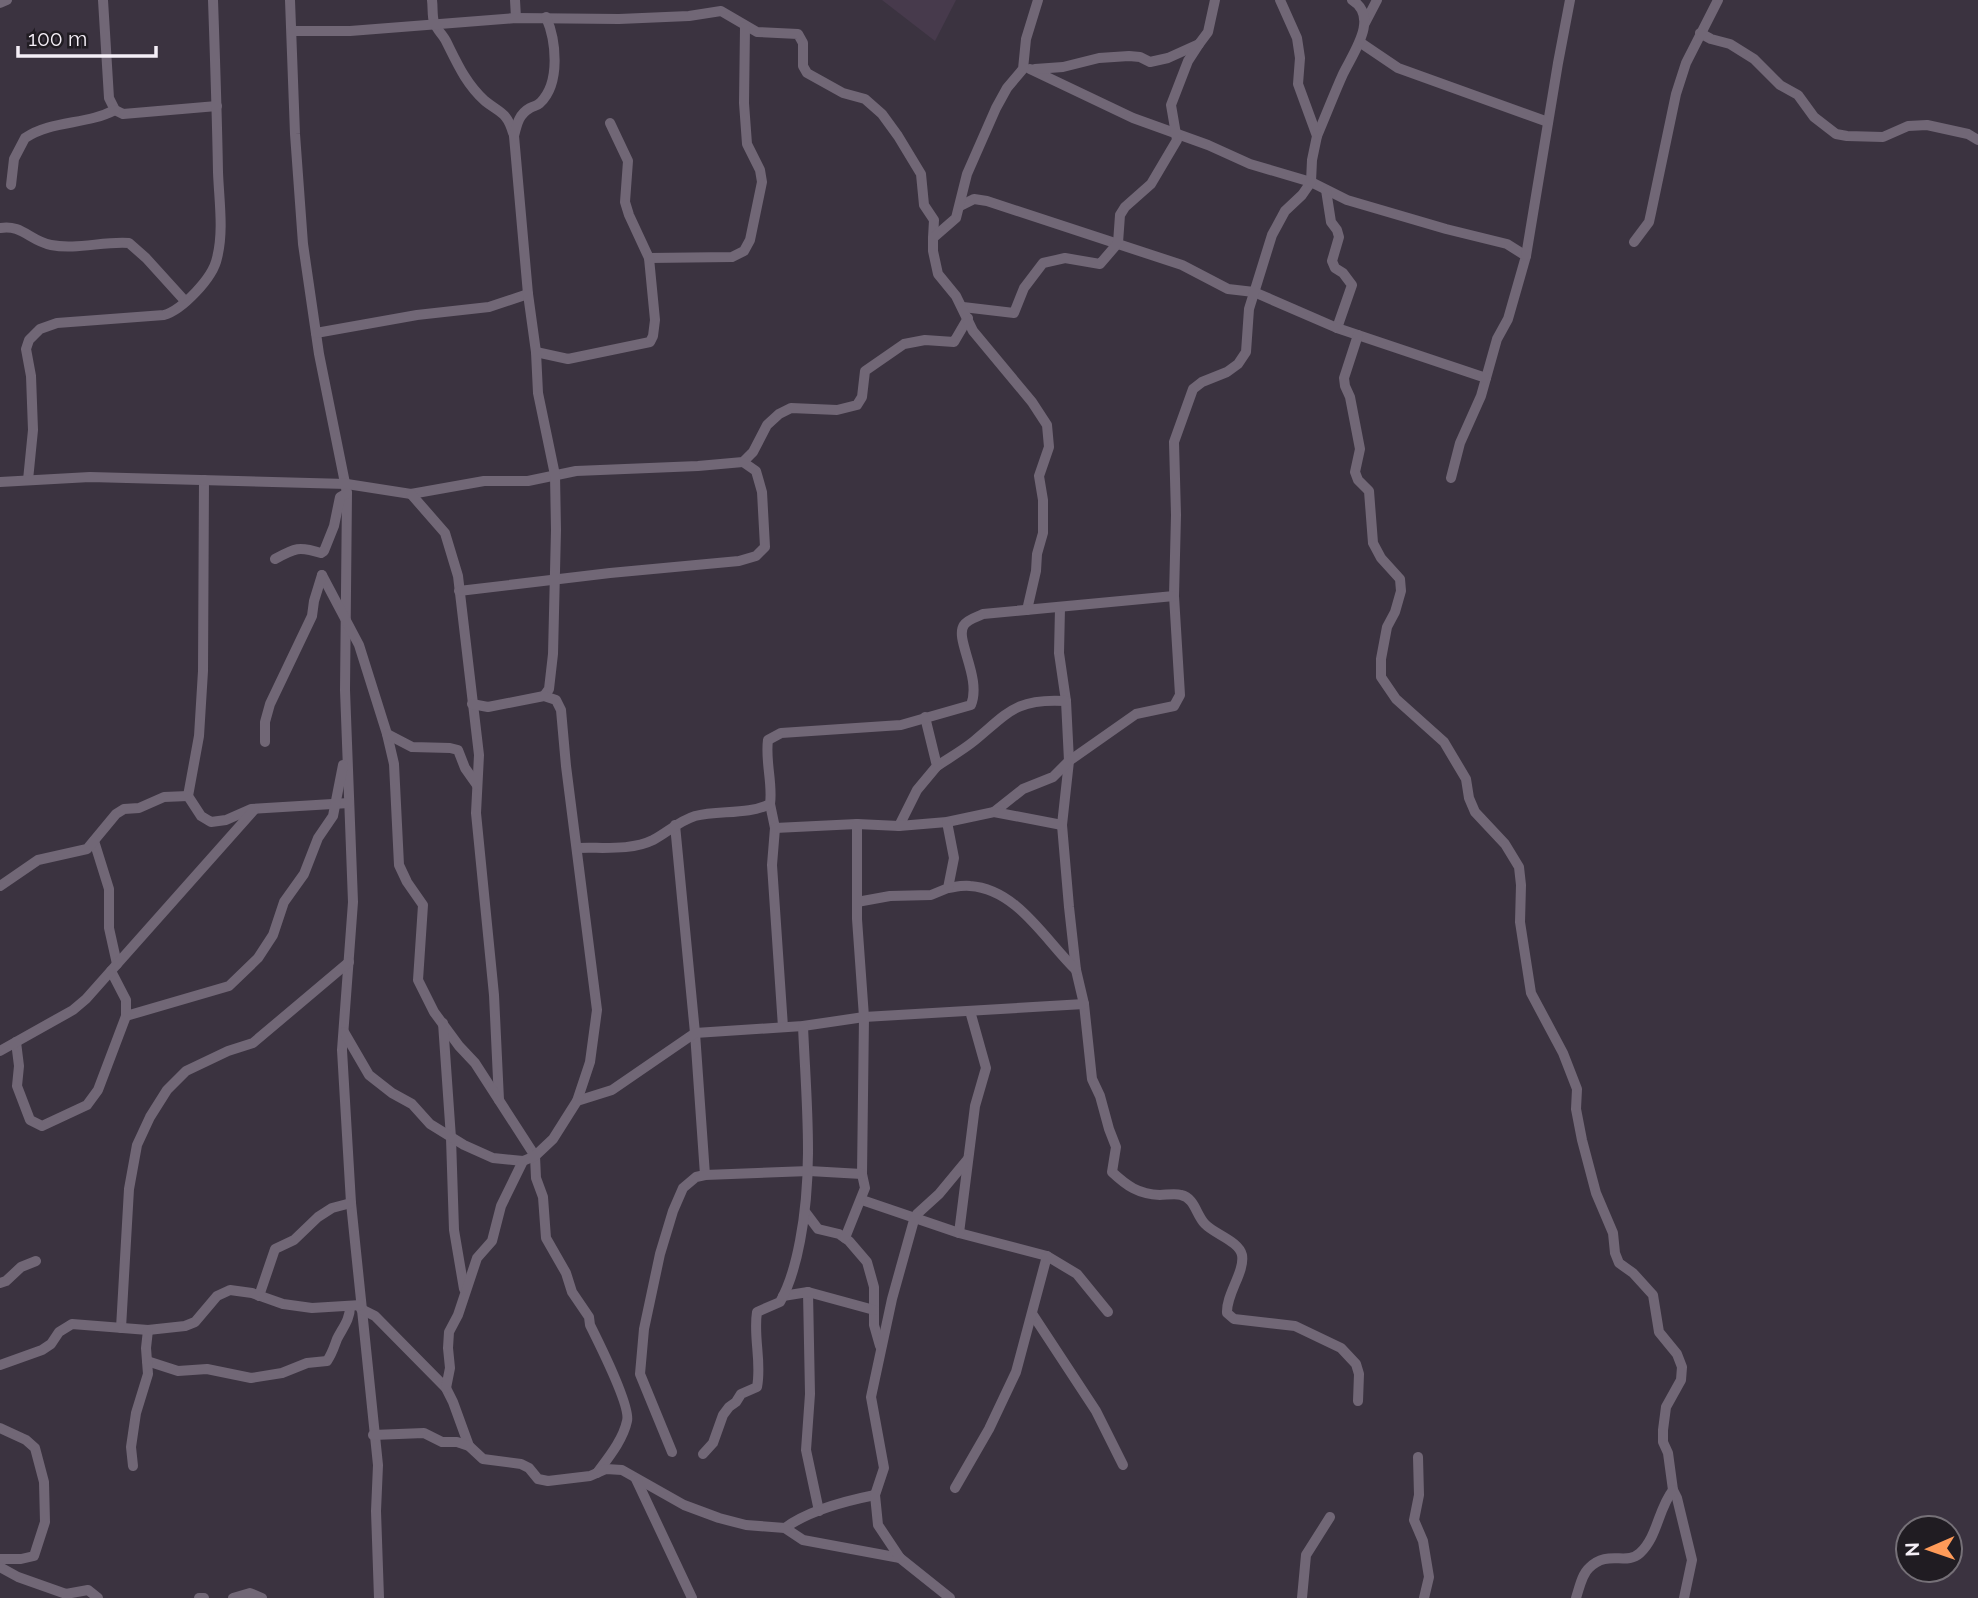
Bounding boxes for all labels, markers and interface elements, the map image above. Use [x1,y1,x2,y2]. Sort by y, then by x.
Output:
scale bar [18,14,156,58]
text: 100 m [28,26,87,51]
north arrow [1894,1514,1964,1584]
text: N [1901,1542,1923,1557]

